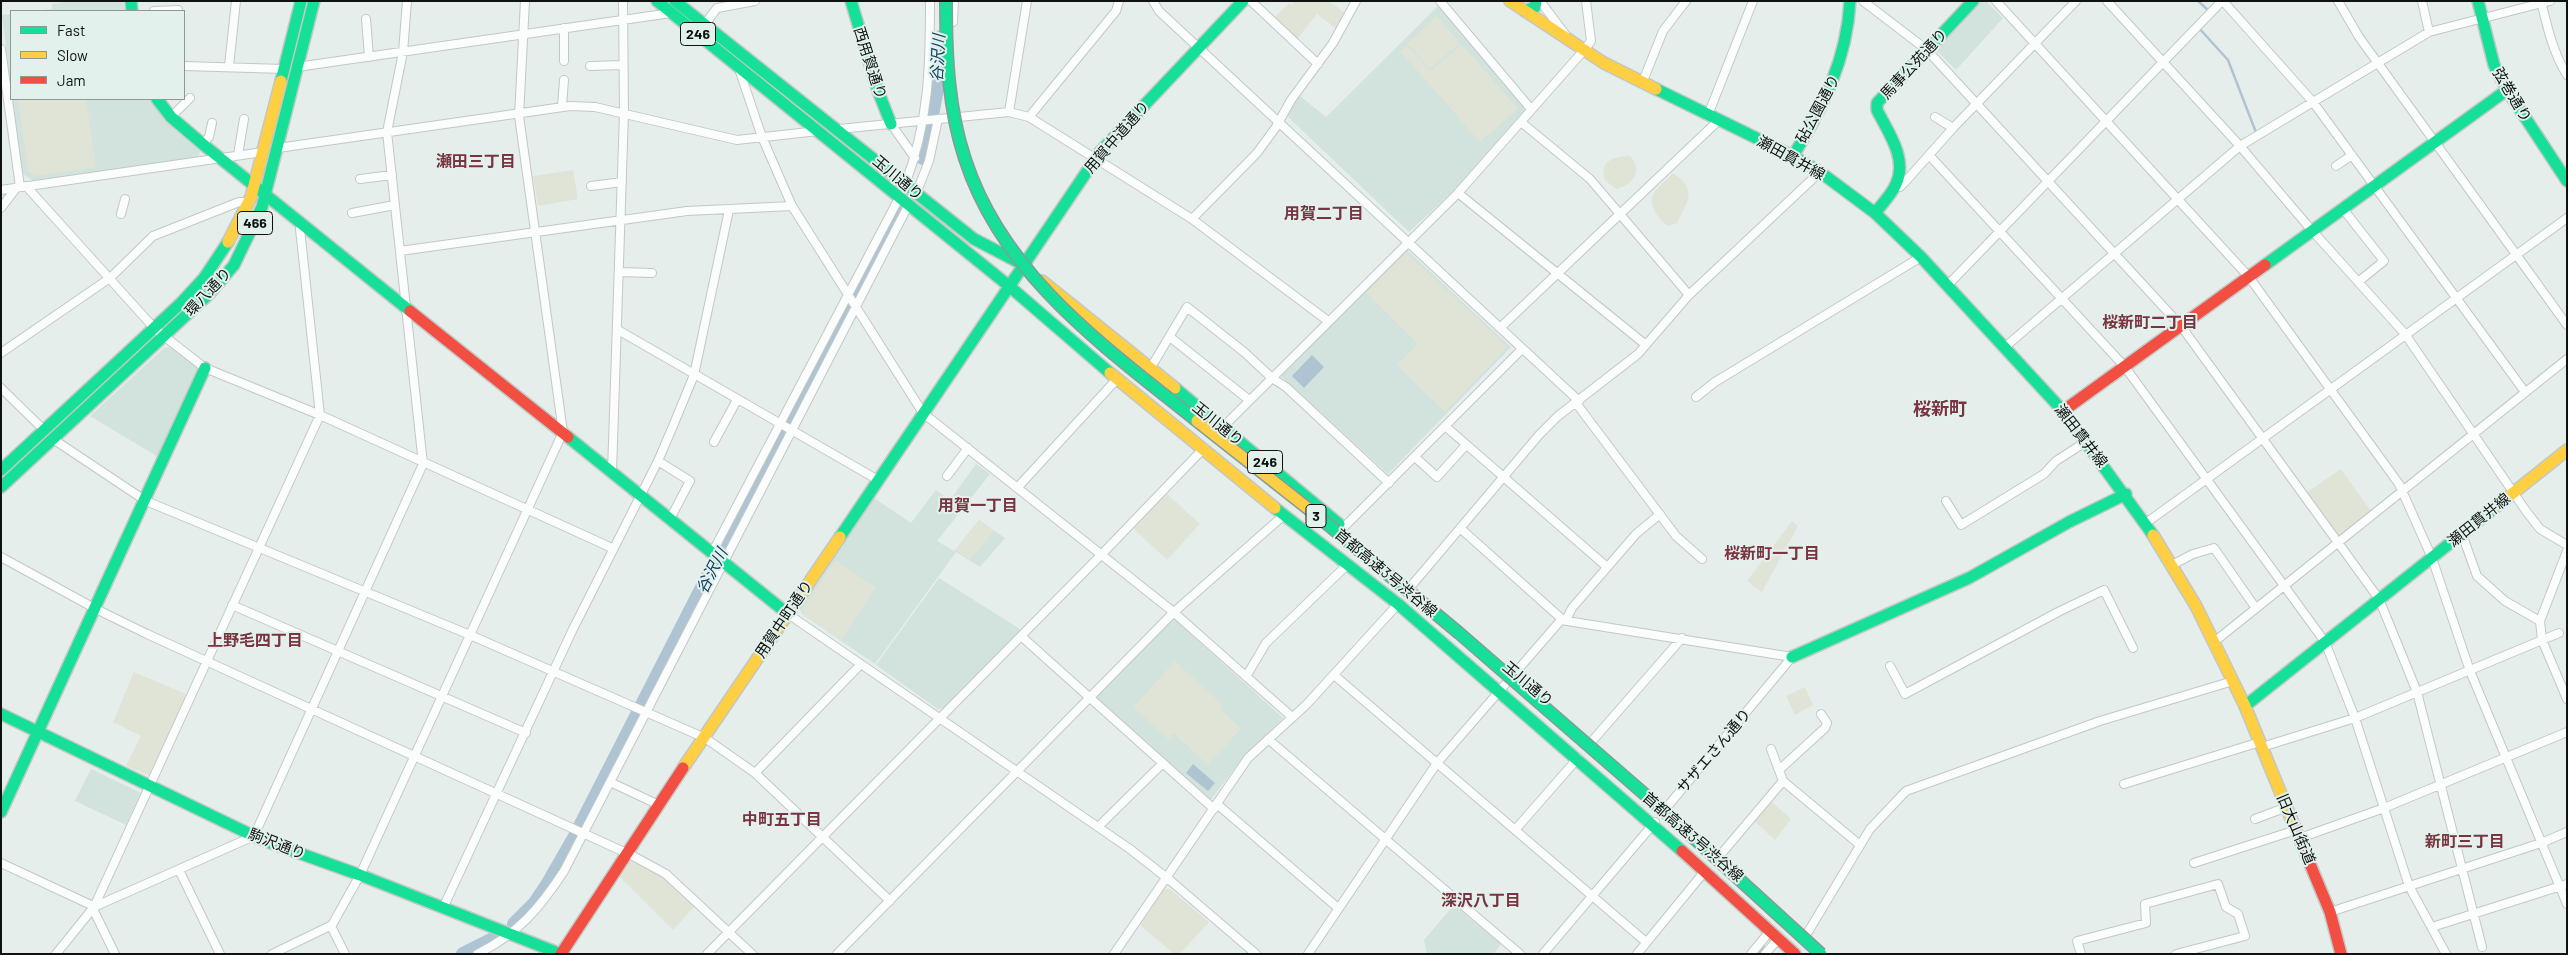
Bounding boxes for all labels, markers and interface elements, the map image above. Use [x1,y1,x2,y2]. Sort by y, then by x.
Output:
legend [10,10,185,100]
text: Fast [57,21,85,39]
road number: 246 [680,22,716,46]
street label: 西用賀通り [850,25,890,101]
street label: 馬事公苑通り [1877,25,1951,103]
water label: 谷沢川 [927,34,949,82]
text: Slow [57,46,88,64]
street label: 弦巻通り [2489,65,2535,125]
text: Jam [57,71,86,89]
street label: 砧公園通り [1792,72,1844,146]
street label: 用賀中道通り [1081,97,1153,177]
street label: 瀬田貫井線 [1754,132,1828,184]
district label: 瀬田三丁目 [436,152,516,172]
street label: 玉川通り [869,152,927,204]
district label: 用賀二丁目 [1284,204,1364,224]
road number: 466 [238,212,272,234]
street label: 環八通り [181,264,235,320]
district label: 桜新町二丁目 [2102,313,2198,333]
street label: 玉川通り [1189,398,1247,450]
district label: 桜新町 [1913,398,1967,420]
street label: 瀬田貫井線 [2051,401,2111,471]
road number: 246 [1248,451,1282,474]
street label: 瀬田貫井線 [2444,489,2514,551]
district label: 用賀一丁目 [938,496,1018,516]
road number: 3 [1306,504,1326,528]
street label: 首都高速3号渋谷線 [1331,525,1441,621]
district label: 桜新町一丁目 [1724,544,1820,564]
water label: 谷沢川 [693,545,731,597]
street label: 用賀中町通り [751,577,817,661]
district label: 上野毛四丁目 [207,631,303,651]
street label: 玉川通り [1499,658,1557,710]
street label: サザエさん通り [1673,705,1755,797]
street label: 首都高速3号渋谷線 [1639,788,1747,886]
street label: 旧大山街道 [2273,791,2319,867]
district label: 中町五丁目 [742,810,822,830]
street label: 駒沢通り [246,825,308,863]
district label: 新町三丁目 [2425,832,2505,852]
district label: 深沢八丁目 [1441,891,1521,911]

